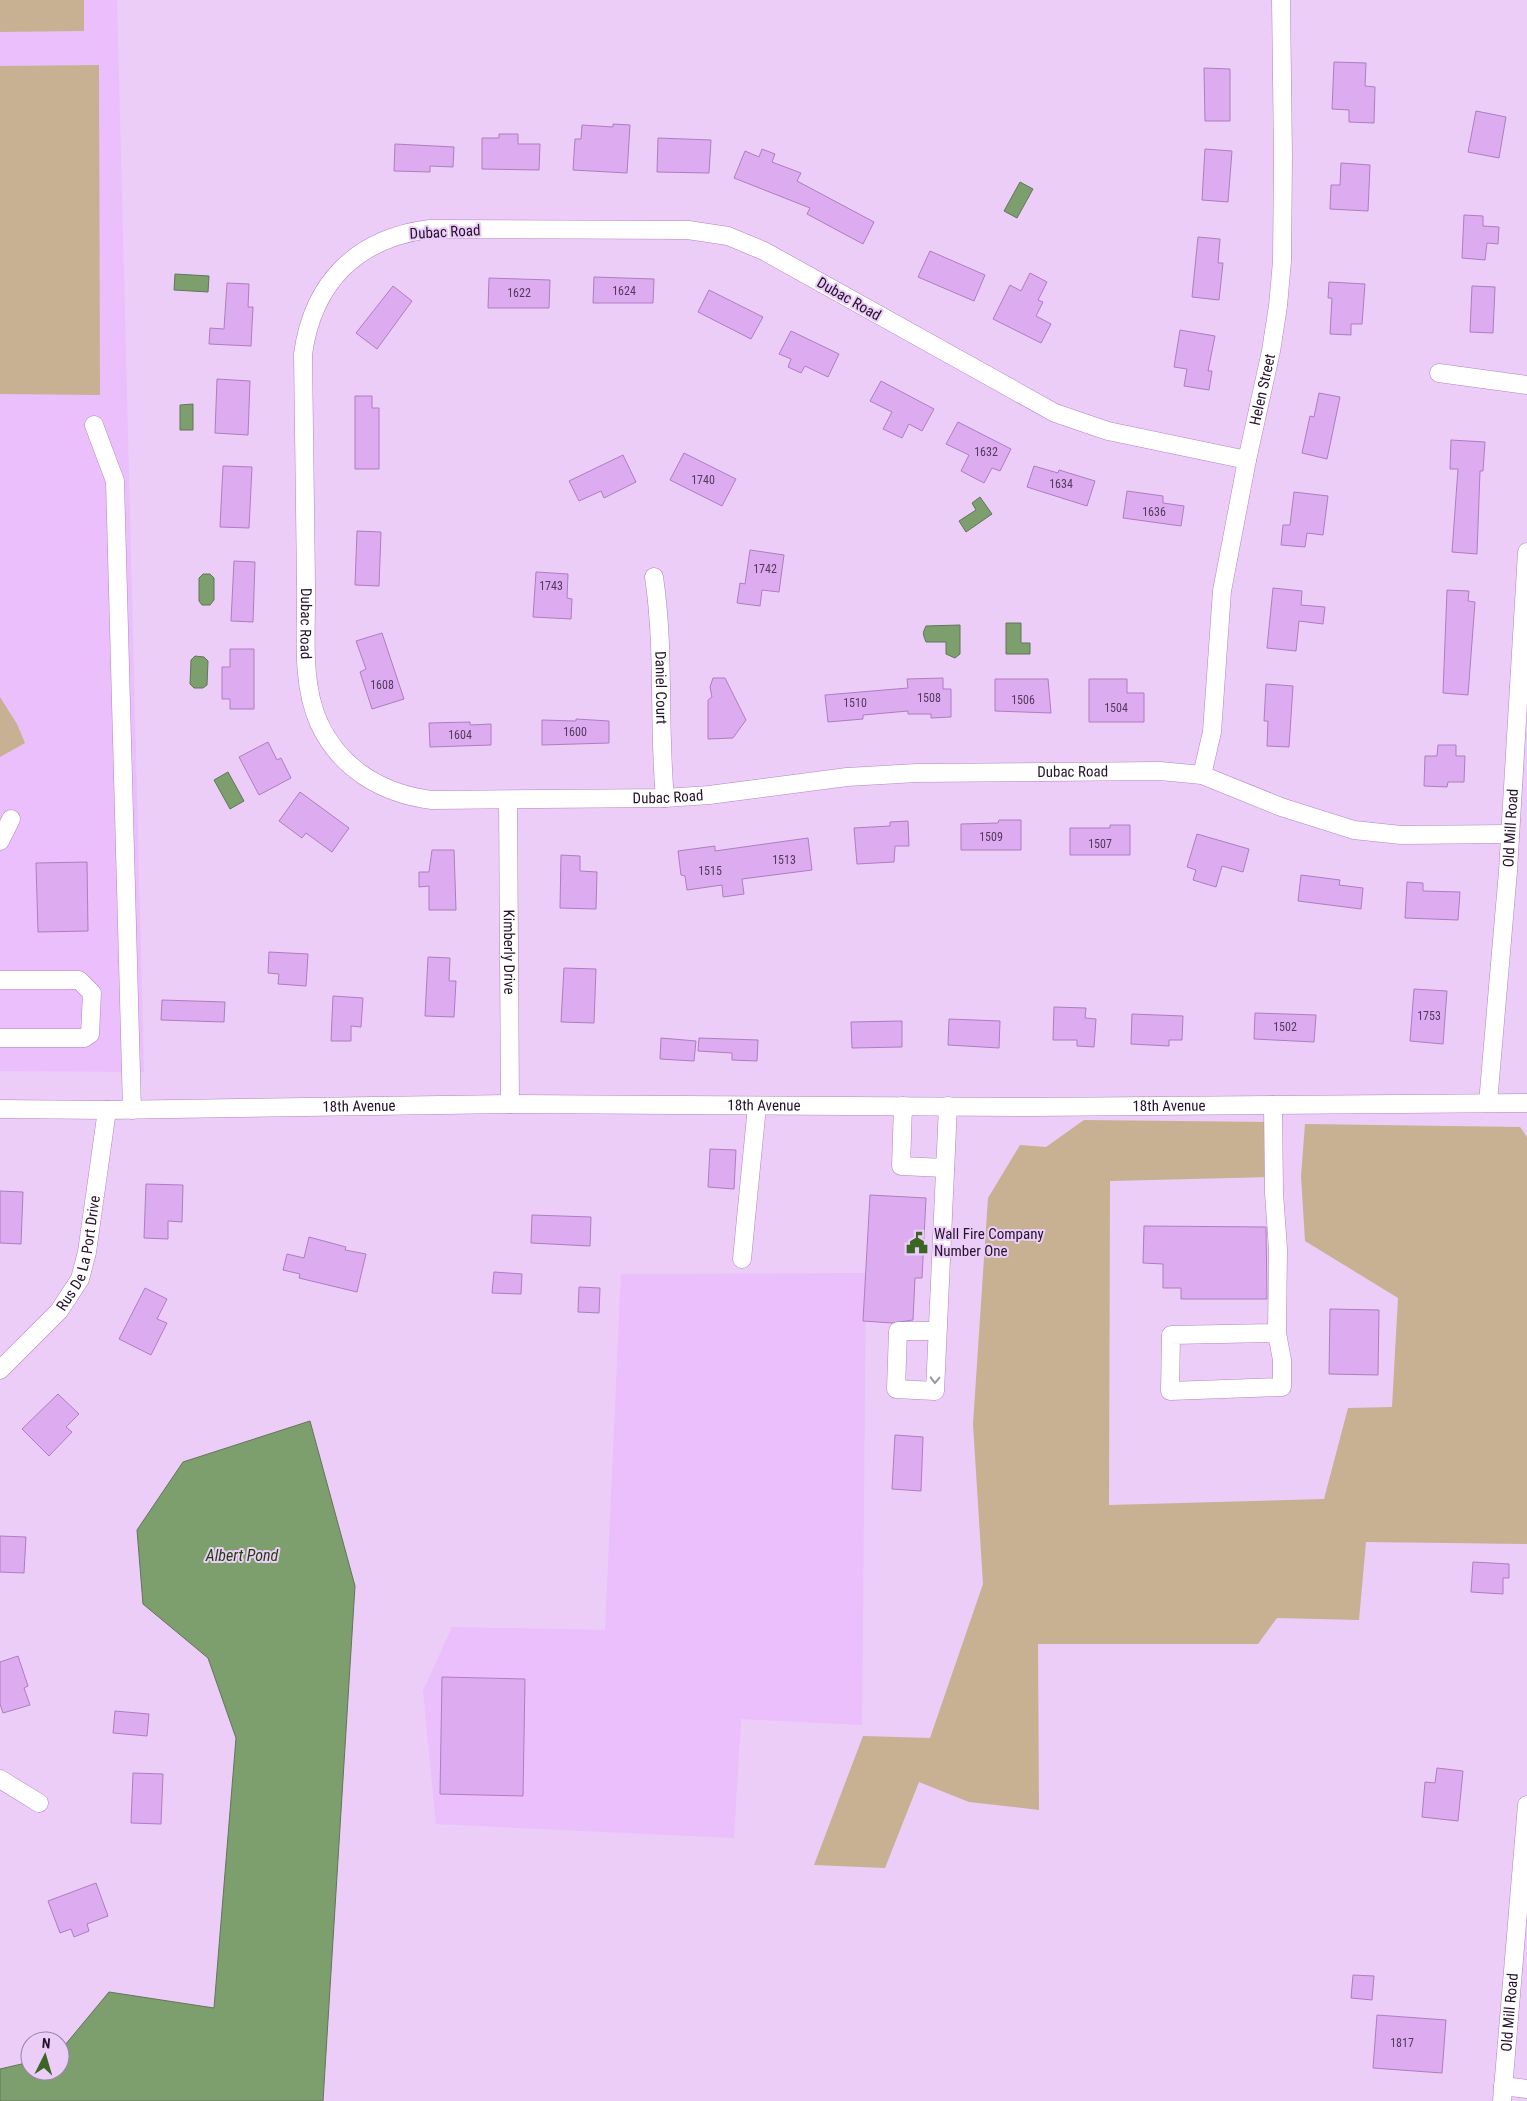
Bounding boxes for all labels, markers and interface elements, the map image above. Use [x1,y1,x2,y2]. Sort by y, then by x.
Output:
street label: Dubac Road [409,221,481,243]
street label: Dubac Road [814,273,884,325]
house number: 1624 [612,284,636,298]
house number: 1622 [507,286,531,300]
street label: Helen Street [1246,352,1279,427]
house number: 1632 [974,445,998,459]
house number: 1740 [691,473,715,487]
house number: 1634 [1049,477,1073,491]
house number: 1636 [1142,505,1166,519]
house number: 1742 [753,562,777,576]
house number: 1743 [539,579,563,593]
street label: Dubac Road [297,588,315,660]
street label: Daniel Court [651,651,670,724]
house number: 1608 [370,678,394,692]
house number: 1508 [917,691,941,705]
house number: 1506 [1011,693,1035,707]
house number: 1510 [843,696,867,710]
house number: 1504 [1104,701,1128,715]
house number: 1600 [563,725,587,739]
house number: 1604 [448,728,472,742]
street label: Dubac Road [1037,762,1108,781]
street label: Dubac Road [632,786,704,807]
street label: Old Mill Road [1499,788,1522,868]
house number: 1509 [979,830,1003,844]
house number: 1507 [1088,837,1112,851]
house number: 1513 [772,853,796,867]
house number: 1515 [698,864,722,878]
street label: Kimberly Drive [500,909,518,995]
house number: 1753 [1417,1009,1441,1023]
house number: 1502 [1273,1020,1297,1034]
street label: 18th Avenue [727,1096,801,1115]
street label: 18th Avenue [322,1097,396,1116]
street label: 18th Avenue [1132,1097,1206,1115]
street label: Rus De La Port Drive [53,1194,104,1314]
place label: Wall Fire Company Number One [934,1225,1044,1260]
public building icon: Wall Fire Company Number One [904,1230,930,1256]
one-way arrow [930,1376,941,1384]
water label: Albert Pond [205,1546,278,1565]
street label: Old Mill Road [1497,1972,1522,2052]
north arrow [20,2031,70,2081]
text: N [41,2035,51,2051]
house number: 1817 [1390,2036,1414,2050]

